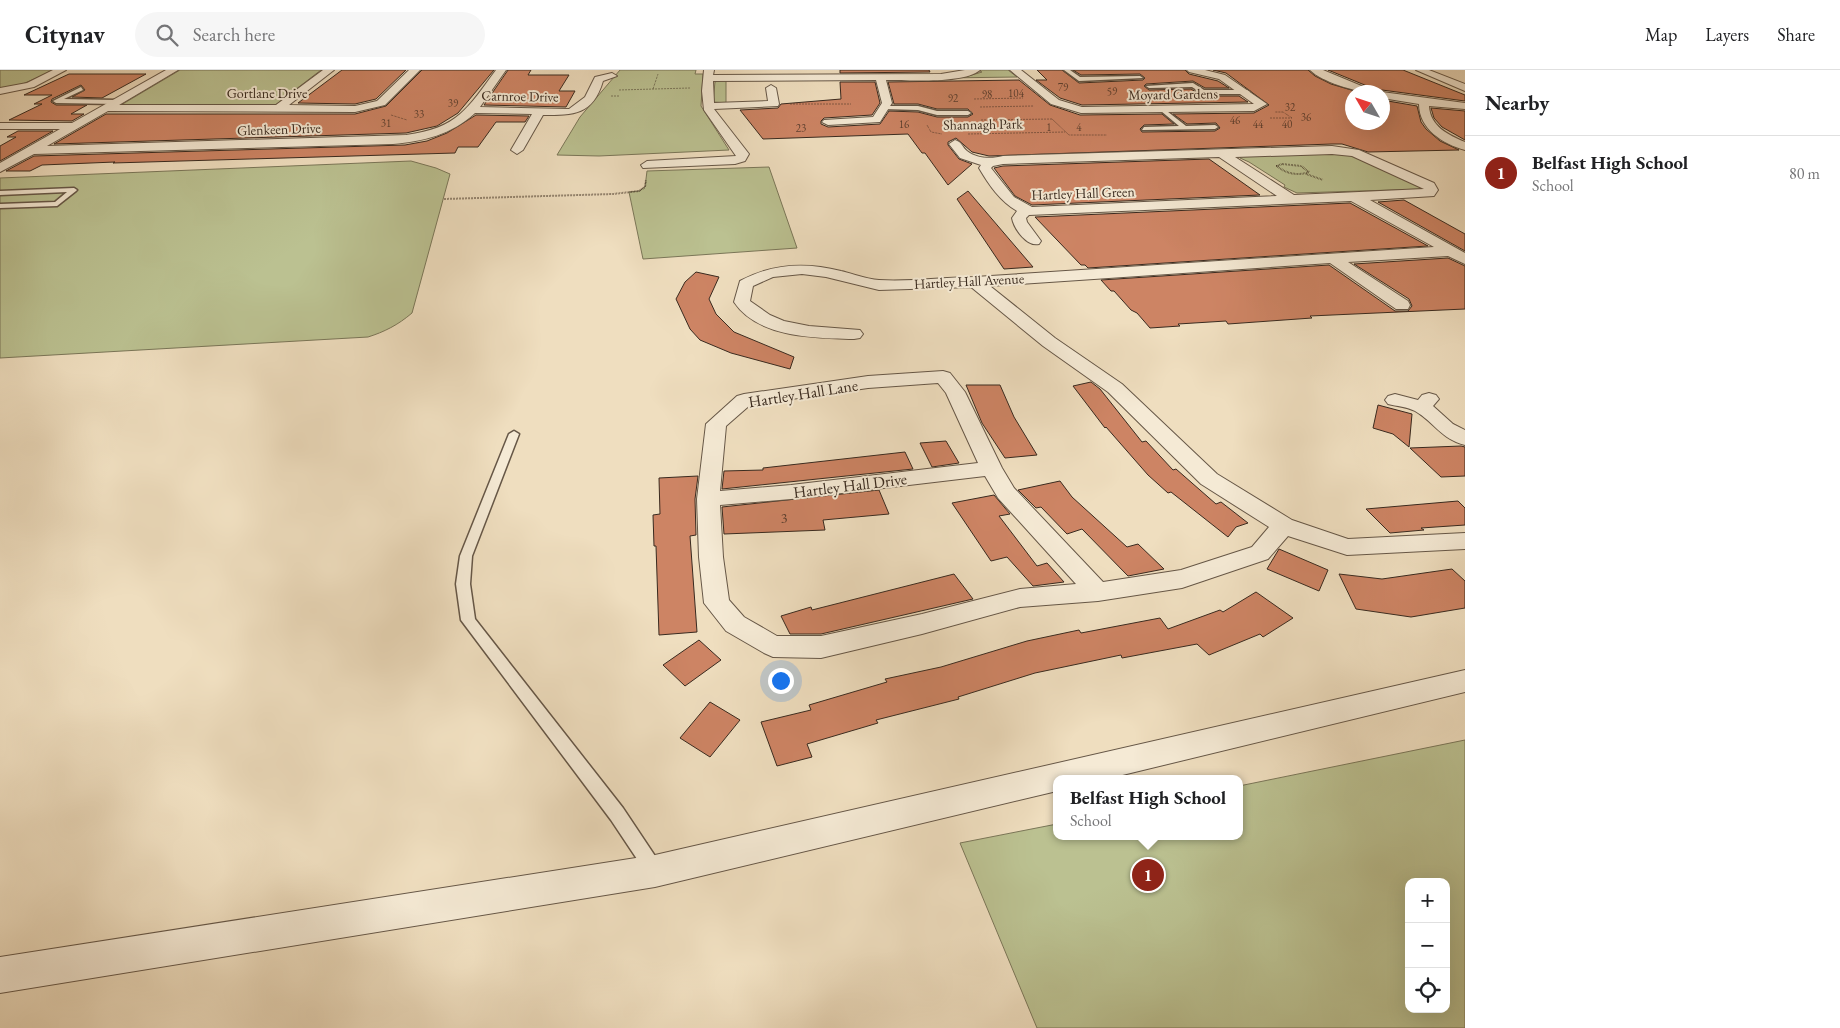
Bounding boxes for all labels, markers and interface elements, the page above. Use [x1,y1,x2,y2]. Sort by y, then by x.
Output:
search box [135,12,485,57]
text: Citynav [25,19,105,50]
icon: search [153,21,181,49]
text: Search here [193,22,275,47]
text: Map [1645,23,1677,46]
text: Layers [1705,23,1749,46]
text: Share [1777,23,1815,46]
house number: 79 [1058,80,1069,94]
street label: Gortlane Drive [227,84,308,102]
house number: 59 [1107,84,1118,98]
street label: Moyard Gardens [1128,84,1219,104]
north arrow [1345,85,1390,130]
street label: Carnroe Drive [481,86,559,106]
house number: 104 [1008,86,1025,100]
house number: 98 [982,87,992,101]
text: Nearby [1485,89,1549,116]
house number: 92 [948,91,959,105]
house number: 39 [448,96,459,110]
house number: 32 [1285,100,1296,114]
house number: 33 [414,107,424,121]
house number: 36 [1301,110,1312,124]
house number: 46 [1230,113,1241,127]
street label: Shannagh Park [943,114,1023,134]
house number: 31 [381,116,391,130]
house number: 16 [899,117,910,131]
house number: 44 [1253,117,1264,131]
house number: 40 [1282,117,1292,131]
street label: Glenkeen Drive [237,119,322,139]
house number: 1 [1046,120,1052,134]
house number: 4 [1076,120,1082,134]
house number: 23 [796,121,806,135]
text: Belfast High School [1532,150,1688,175]
text: 1 [1497,163,1505,184]
text: 80 m [1789,163,1820,184]
text: School [1532,175,1574,196]
street label: Hartley Hall Green [1031,182,1136,204]
street label: Hartley Hall Avenue [913,269,1025,293]
street label: Hartley Hall Lane [747,374,859,413]
street label: Hartley Hall Drive [792,468,908,503]
house number: 3 [781,509,788,527]
your location [768,668,794,694]
popup [1053,775,1243,840]
text: Belfast High School [1070,785,1226,810]
text: School [1070,810,1112,831]
pin: 1 [1132,856,1164,894]
map controls [1405,878,1450,1013]
button: + [1405,878,1450,923]
button: − [1405,923,1450,968]
button: locate [1405,968,1450,1013]

